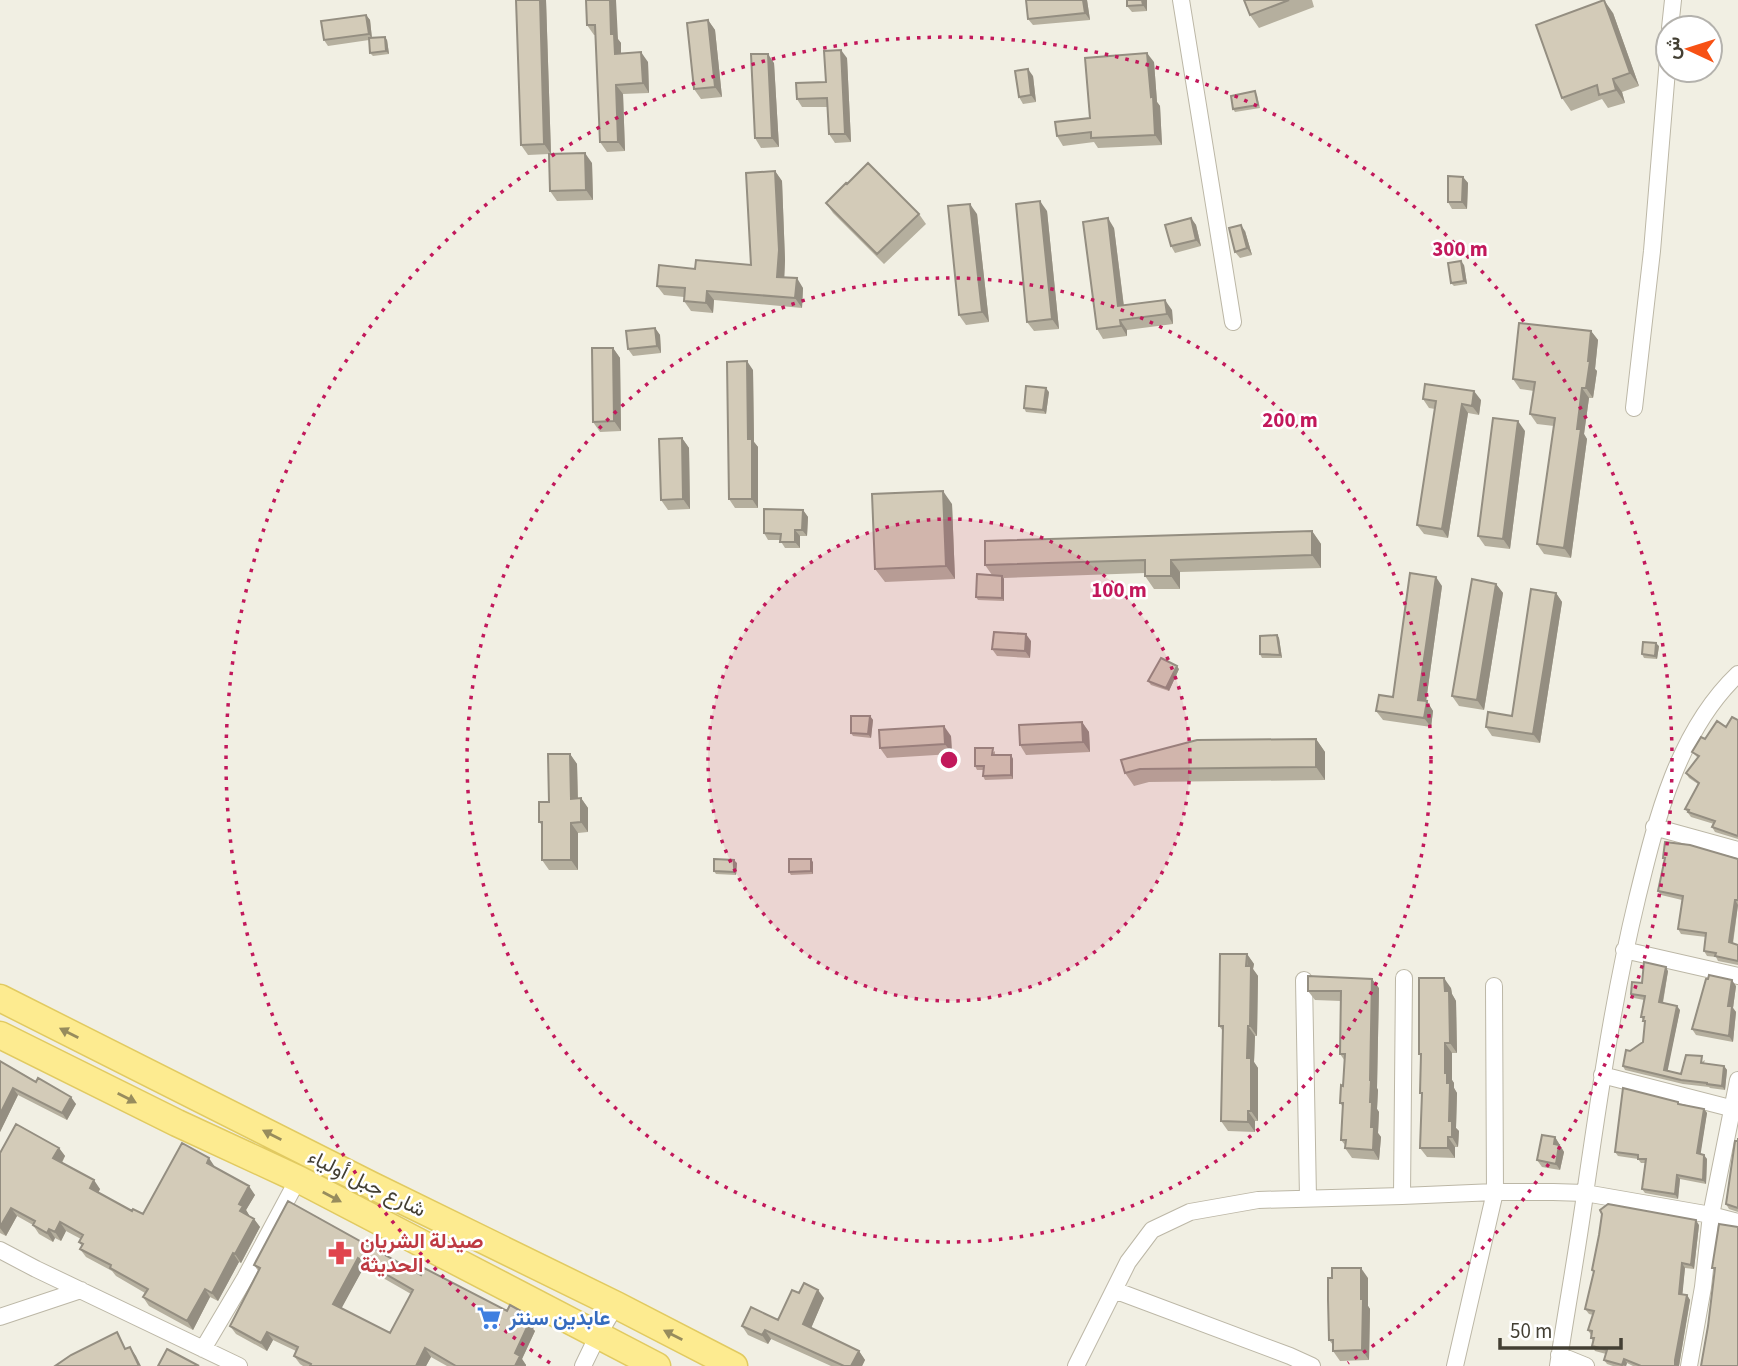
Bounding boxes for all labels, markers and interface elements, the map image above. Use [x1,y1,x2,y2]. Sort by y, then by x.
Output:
north arrow [1654,14,1724,84]
text: ش [1659,35,1688,60]
text: 300 m [1432,234,1488,264]
text: 200 m [1262,405,1318,435]
text: 100 m [1091,575,1147,605]
centre of rings [937,748,961,772]
one-way arrow [59,1028,79,1039]
one-way arrow [117,1092,137,1103]
one-way arrow [262,1130,282,1141]
street label: شارع جبل أولياء [303,1141,431,1225]
one-way arrow [322,1191,342,1202]
place label: صيدلة الشريان الحديثة [360,1226,483,1280]
pharmacy icon: صيدلة الشريان الحديثة [326,1239,354,1267]
place label: عابدين سنتر [508,1303,610,1333]
supermarket icon: عابدين سنتر [475,1304,503,1332]
scale bar [1500,1306,1621,1350]
text: 50 m [1510,1316,1552,1346]
one-way arrow [663,1329,683,1341]

